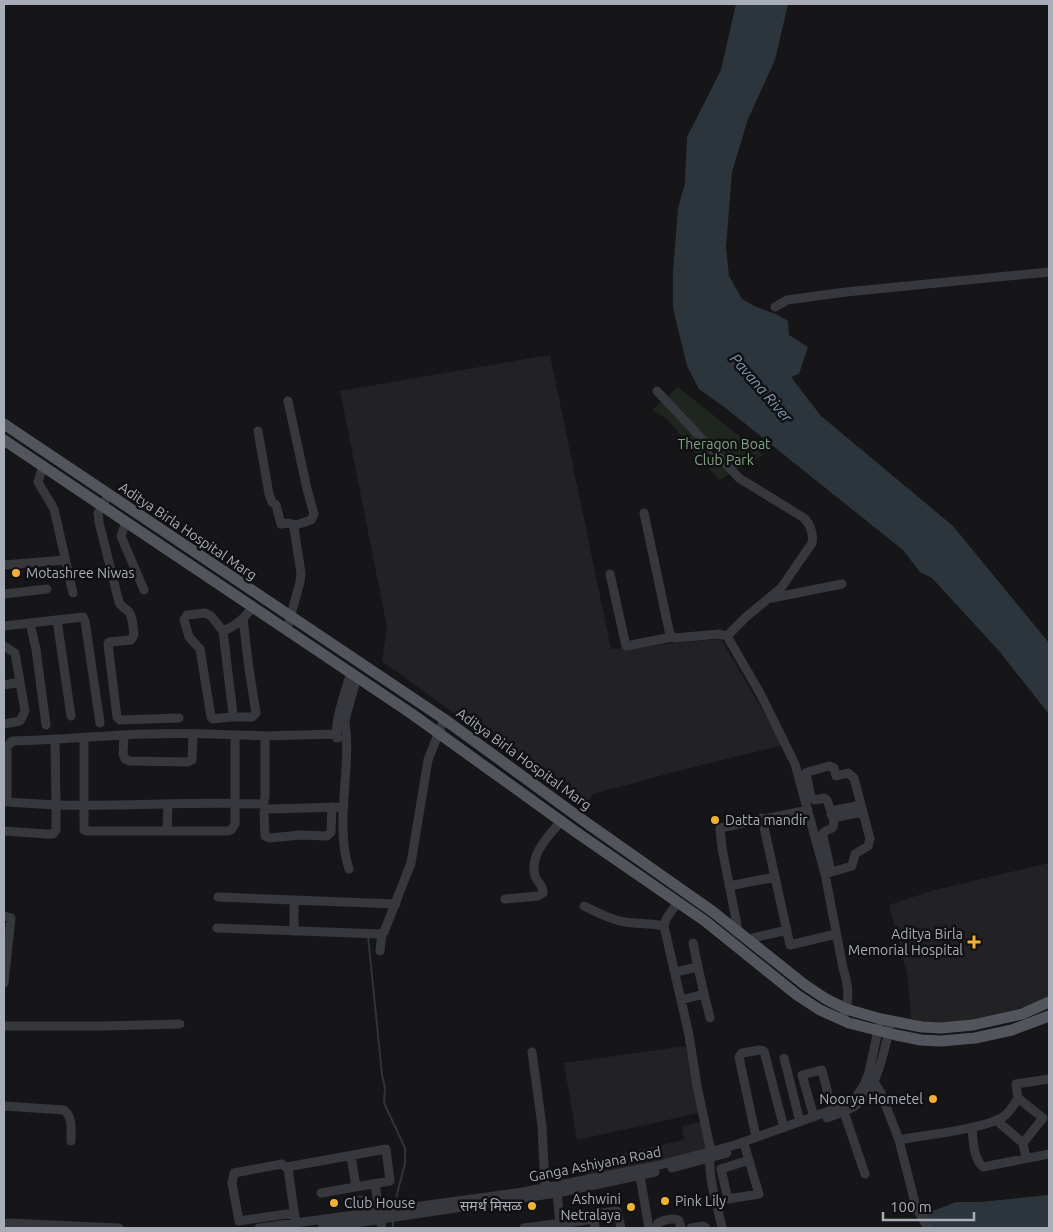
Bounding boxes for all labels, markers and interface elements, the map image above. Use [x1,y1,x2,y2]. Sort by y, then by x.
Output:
water label: Pavana River [727,350,797,426]
park label: Theragon Boat Club Park [677,436,771,468]
street label: Aditya Birla Hospital Marg [116,479,260,583]
place label: Motashree Niwas [26,565,135,581]
marker: Motashree Niwas [10,567,22,579]
street label: Aditya Birla Hospital Marg [453,705,595,813]
place label: Datta mandir [725,812,808,828]
marker: Datta mandir [709,814,721,826]
place label: Aditya Birla Memorial Hospital [848,926,963,958]
marker: Aditya Birla Memorial Hospital [967,935,981,949]
place label: Noorya Hometel [819,1091,923,1107]
marker: Noorya Hometel [927,1093,939,1105]
street label: Ganga Ashiyana Road [528,1143,662,1185]
scale bar [883,1190,974,1222]
place label: Ashwini Netralaya [560,1191,621,1223]
place label: Pink Lily [675,1193,726,1209]
place label: Club House [344,1195,415,1211]
marker: Pink Lily [659,1195,671,1207]
marker: Club House [328,1197,340,1209]
place label: समर्थ मिसळ [460,1198,522,1214]
text: 100 m [890,1198,932,1215]
marker: समर्थ मिसळ [526,1200,538,1212]
marker: Ashwini Netralaya [625,1201,637,1213]

